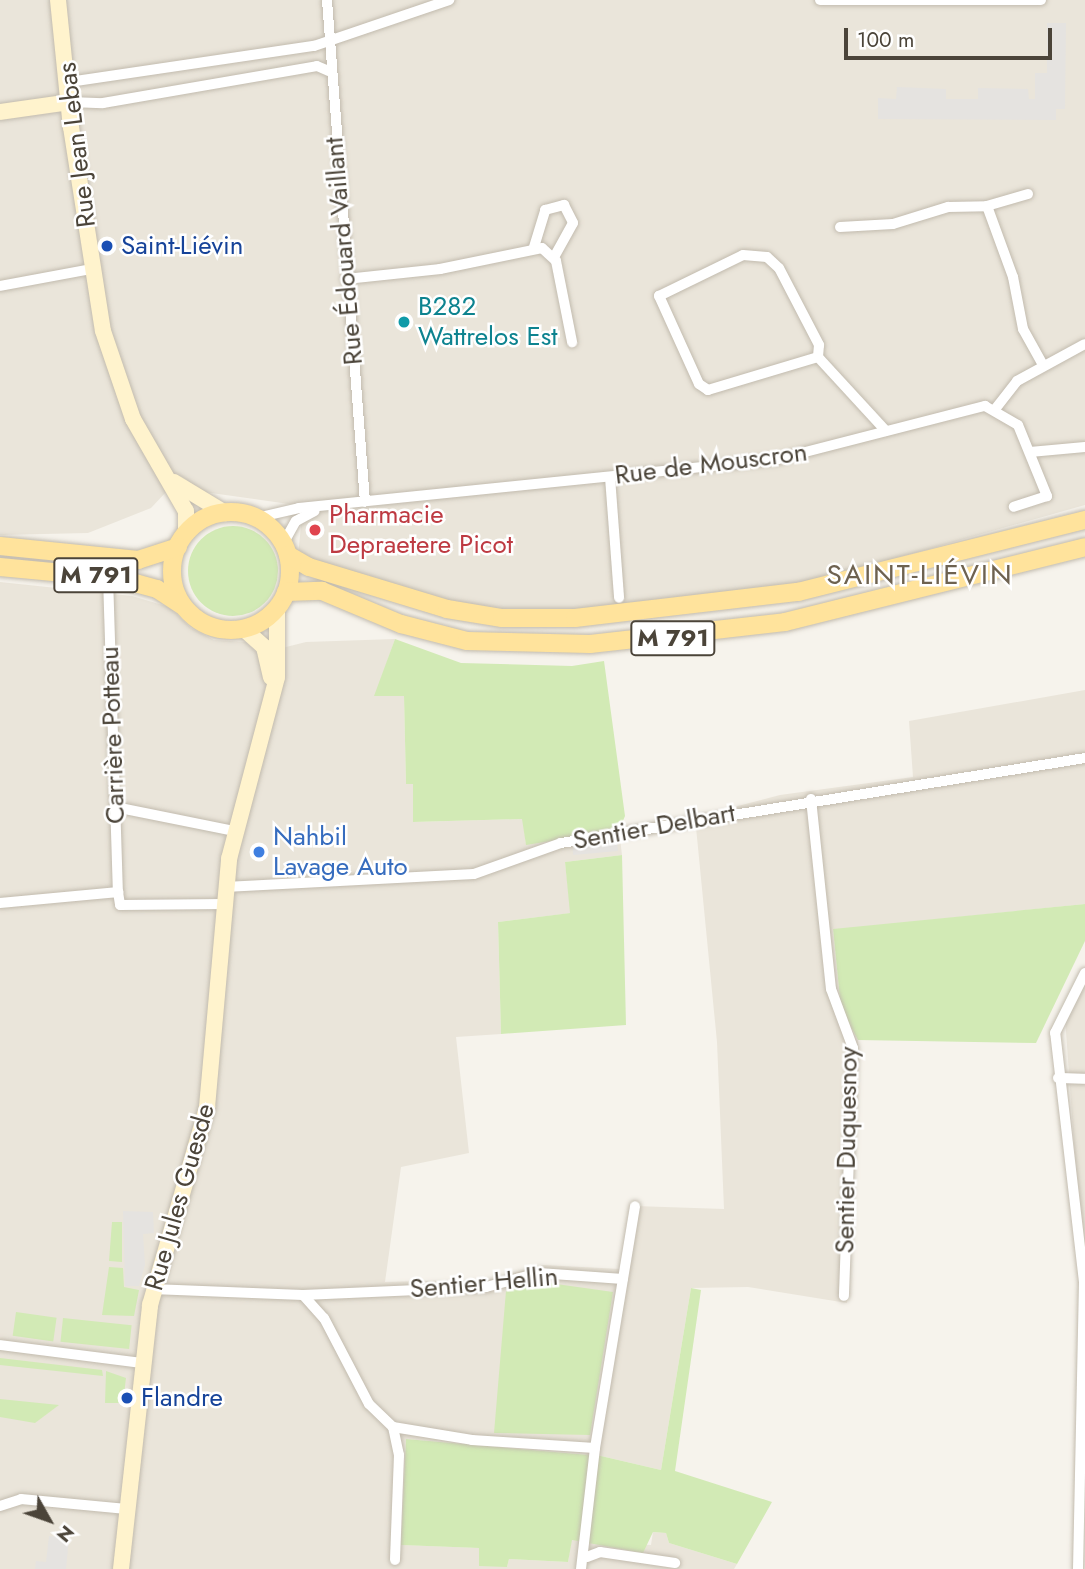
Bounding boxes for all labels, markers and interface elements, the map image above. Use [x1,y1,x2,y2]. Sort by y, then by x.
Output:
scale bar [847,14,1055,58]
text: 100 m [857,25,914,55]
street label: Rue Jean Lebas [51,61,103,229]
street label: Rue Édouard Vaillant [318,136,370,366]
place label: Saint-Liévin [121,230,243,262]
marker: Saint-Liévin [99,238,115,254]
place label: B282 Wattrelos Est [418,291,558,352]
marker: B282 Wattrelos Est [396,314,412,330]
street label: Rue de Mouscron [613,437,809,491]
place label: Pharmacie Depraetere Picot [329,499,513,560]
marker: Pharmacie Depraetere Picot [307,522,323,538]
road number: M 791 [52,554,140,596]
district label: SAINT-LIÉVIN [828,558,1012,592]
road number: M 791 [629,618,717,658]
street label: Carrière Potteau [94,646,132,824]
street label: Sentier Delbart [571,797,737,857]
place label: Nahbil Lavage Auto [273,821,408,882]
marker: Nahbil Lavage Auto [251,844,267,860]
street label: Sentier Duquesnoy [830,1046,864,1254]
street label: Rue Jules Guesde [138,1100,222,1294]
street label: Sentier Hellin [409,1261,559,1305]
place label: Flandre [141,1382,223,1414]
marker: Flandre [119,1390,135,1406]
north arrow [14,1485,84,1555]
text: N [50,1519,81,1548]

